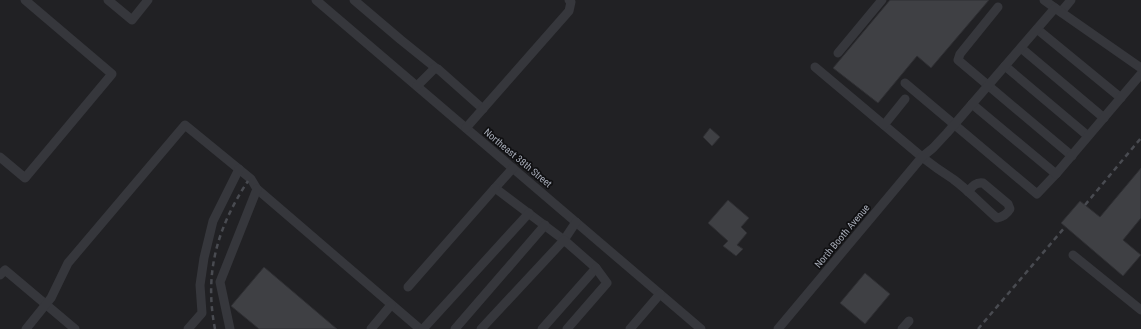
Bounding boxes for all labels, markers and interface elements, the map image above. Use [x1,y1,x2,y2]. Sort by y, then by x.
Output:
street label: Northeast 38th Street [482,126,554,190]
street label: North Booth Avenue [812,202,872,270]

